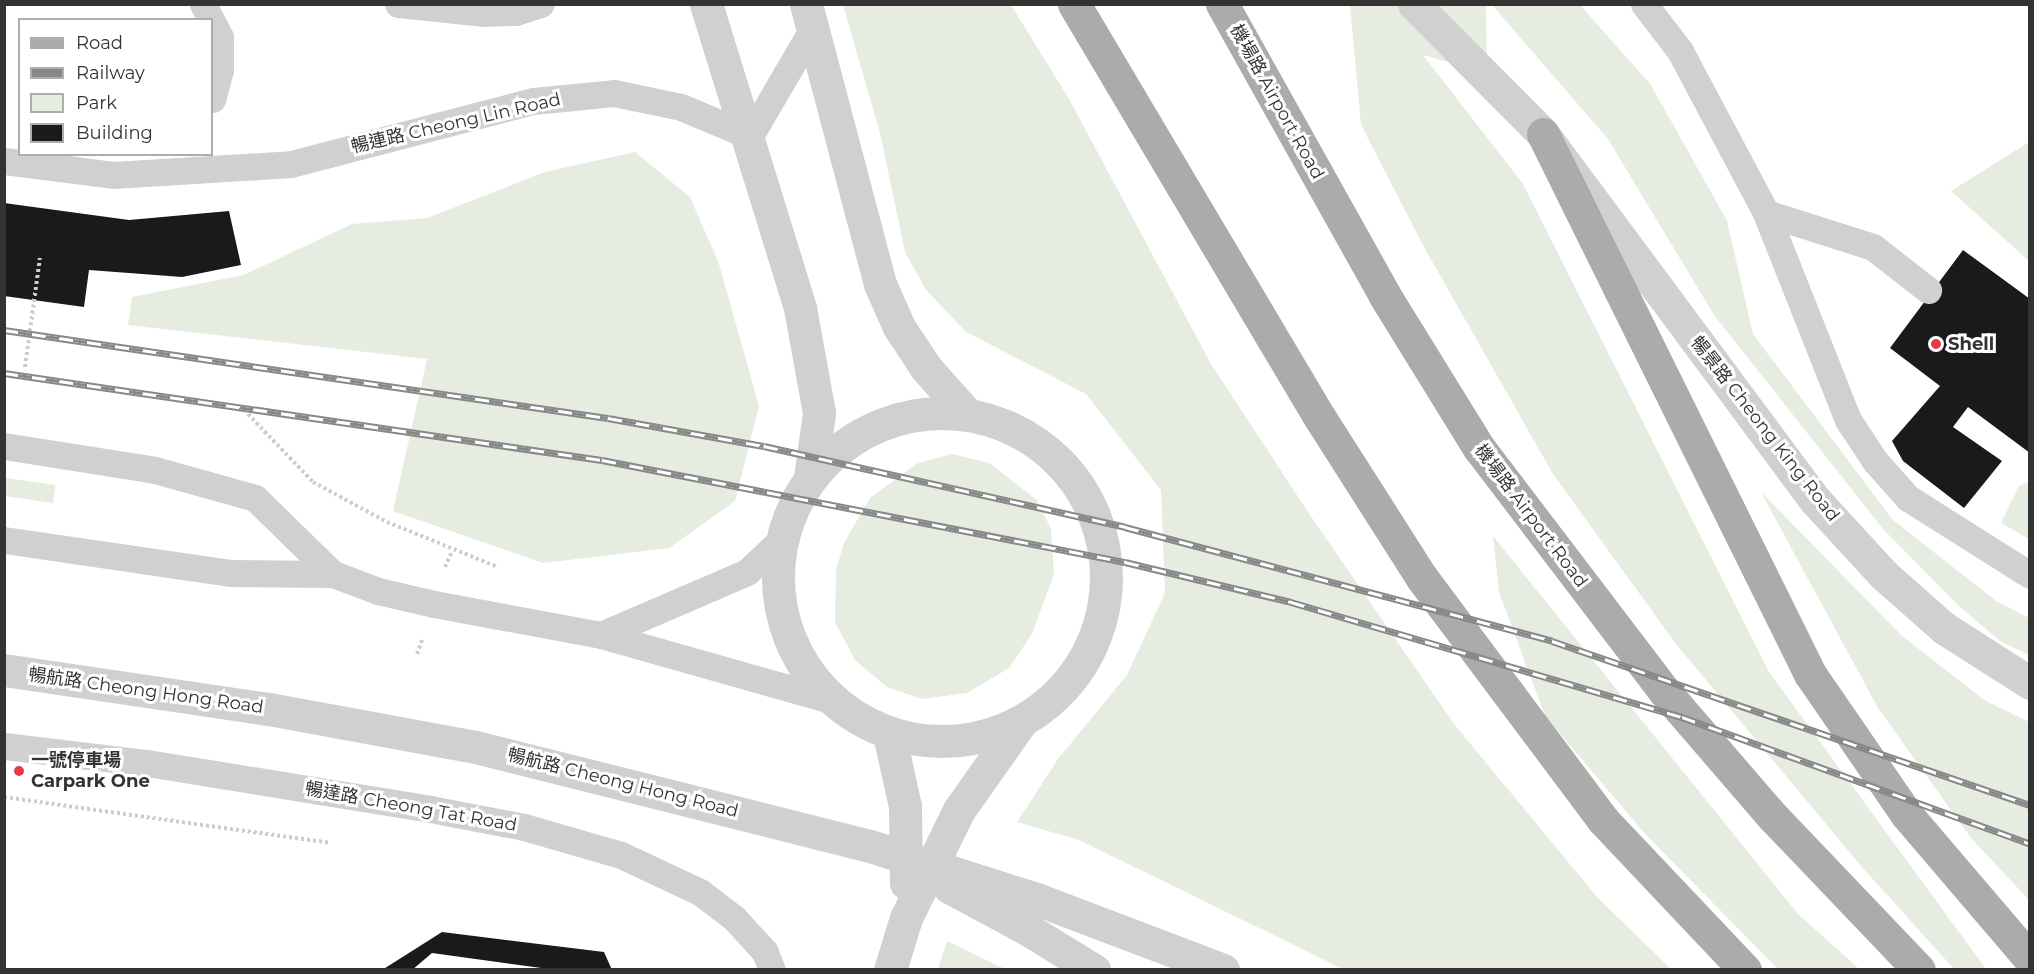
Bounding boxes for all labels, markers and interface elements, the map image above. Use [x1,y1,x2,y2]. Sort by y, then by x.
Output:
legend [18,18,213,156]
street label: 機場路 Airport Road [1225,21,1329,183]
text: Road [76,32,123,54]
text: Railway [76,62,145,84]
street label: 暢連路 Cheong Lin Road [349,88,563,158]
text: Park [76,92,117,114]
text: Building [76,122,153,144]
street label: 暢景路 Cheong King Road [1686,332,1844,526]
place label: Shell [1948,333,1994,355]
marker: Shell [1929,337,1943,351]
street label: 機場路 Airport Road [1470,440,1592,592]
street label: 暢航路 Cheong Hong Road [27,664,265,718]
street label: 暢航路 Cheong Hong Road [505,744,741,822]
place label: 一號停車場 Carpark One [31,750,150,792]
marker: 一號停車場 Carpark One [12,764,26,778]
street label: 暢達路 Cheong Tat Road [303,778,519,836]

